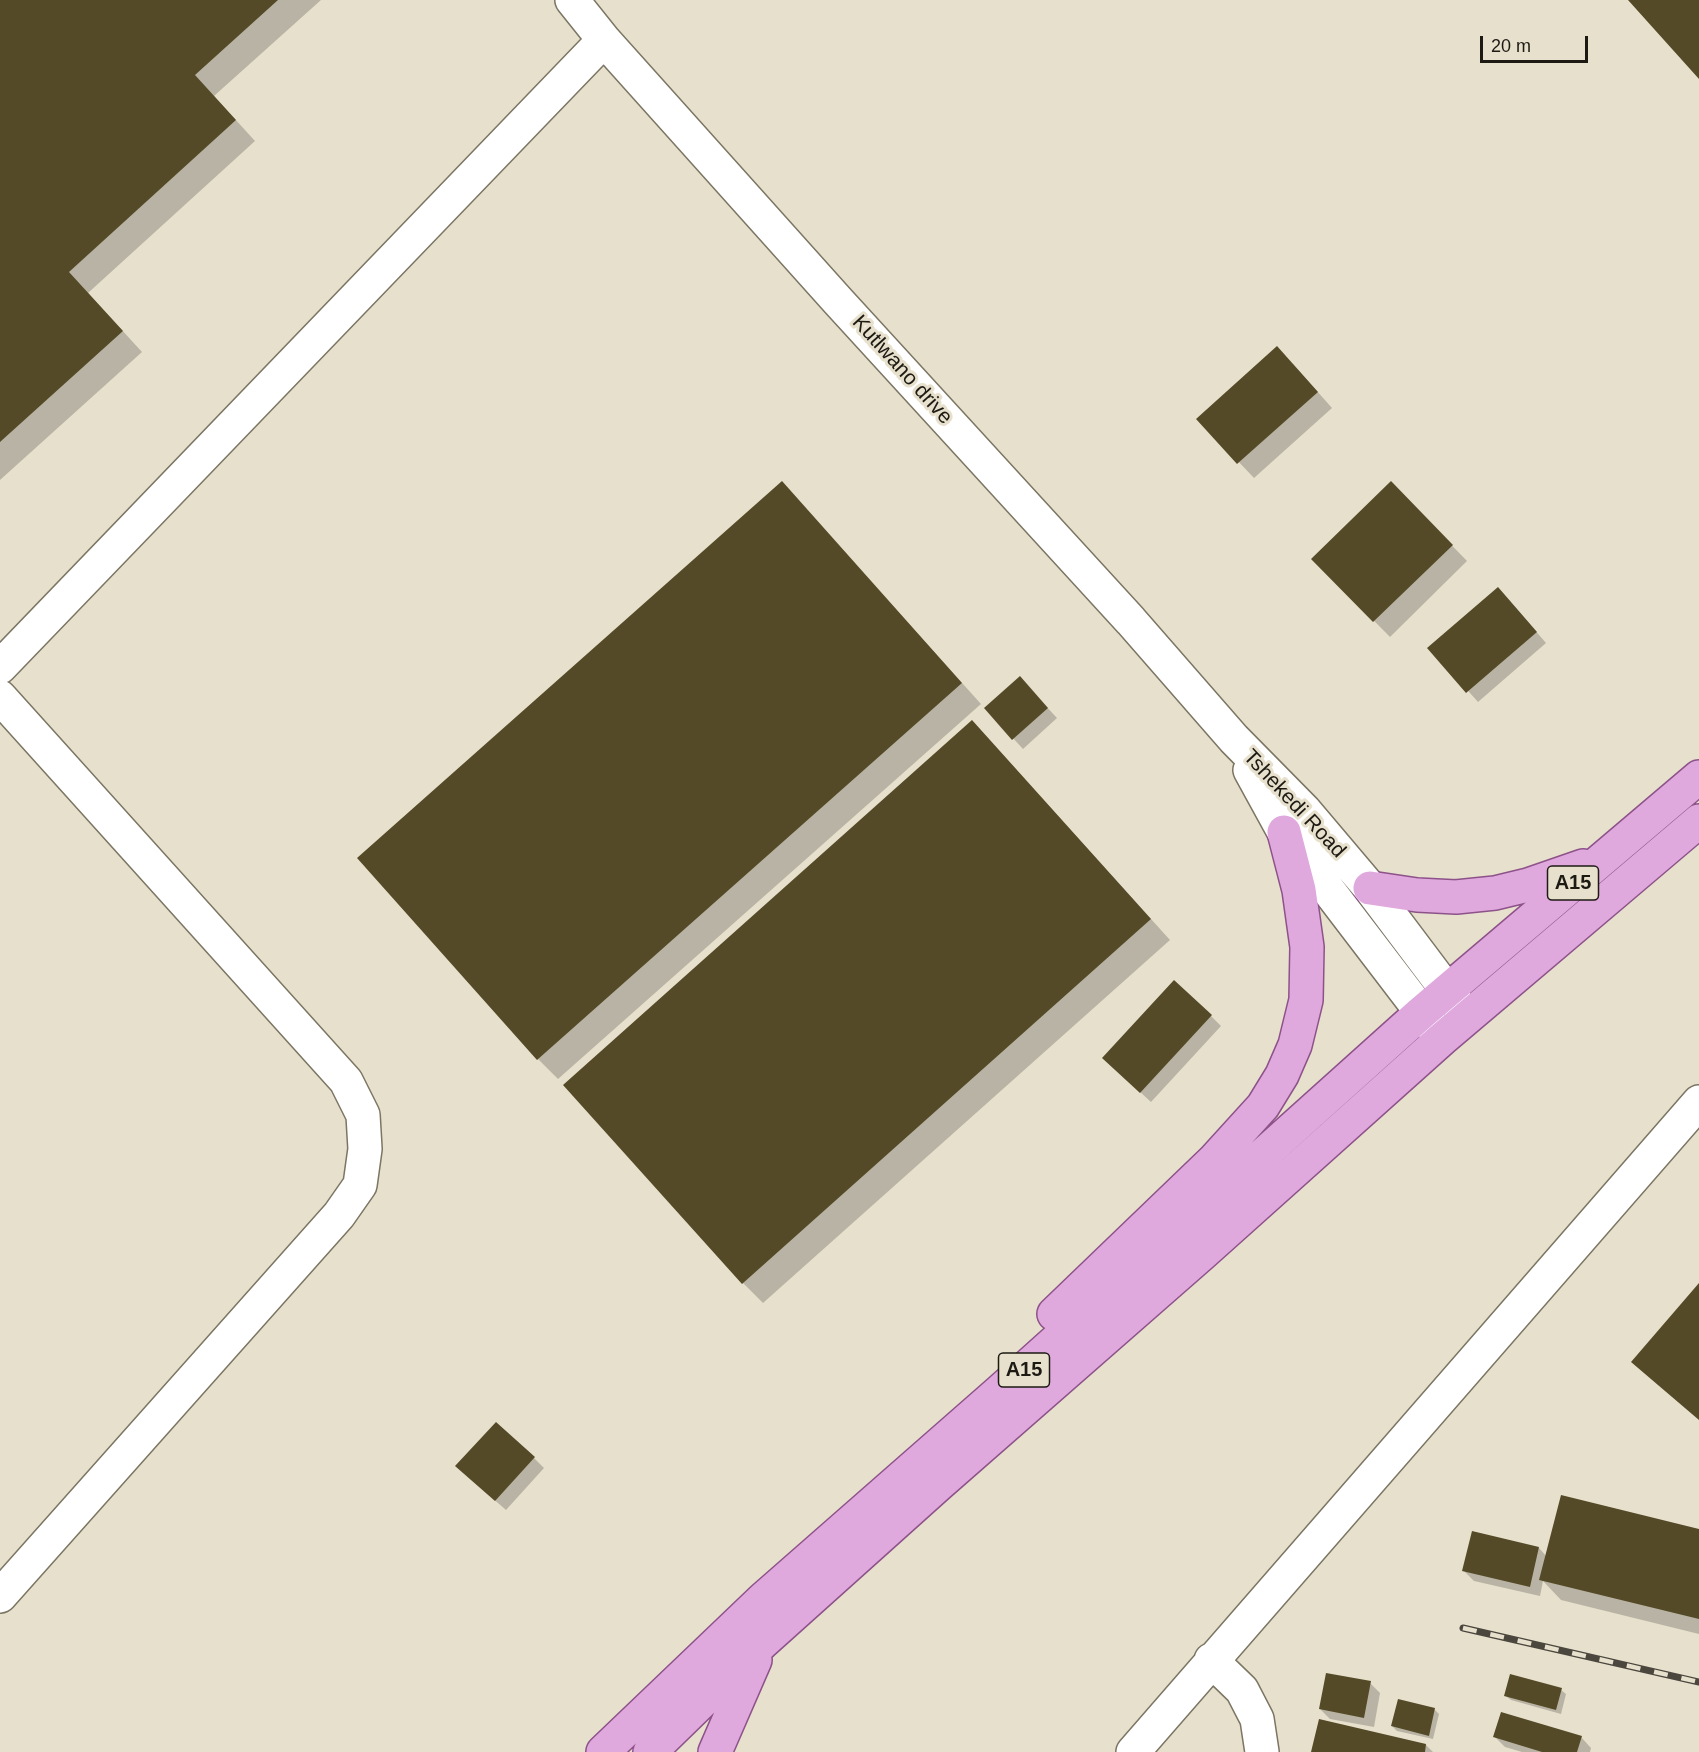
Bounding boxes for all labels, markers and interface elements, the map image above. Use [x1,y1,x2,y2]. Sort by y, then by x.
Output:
scale bar [1483,24,1591,62]
text: 20 m [1491,36,1531,56]
street label: Kutlwano drive [847,310,957,430]
street label: Tshekedi Road [1237,745,1351,863]
road number: A15 [1548,866,1598,900]
road number: A15 [998,1353,1050,1387]

